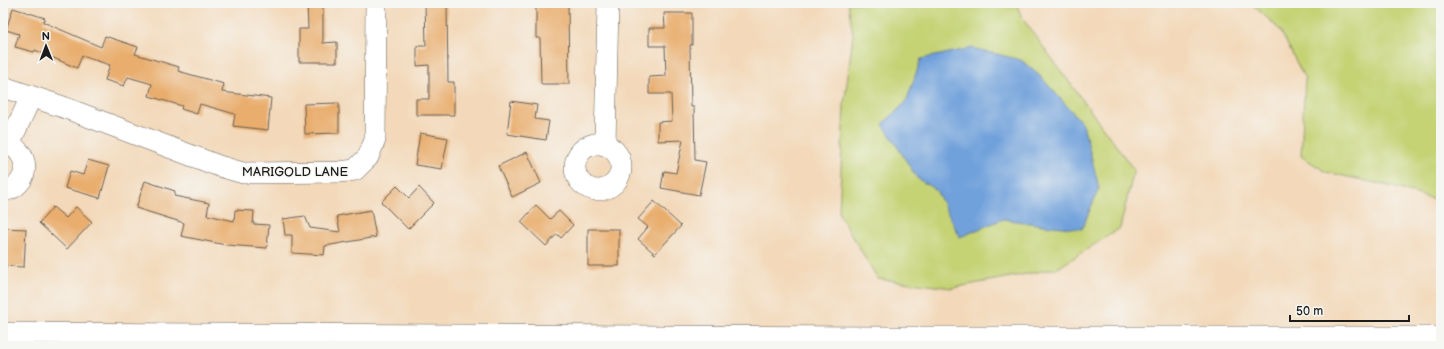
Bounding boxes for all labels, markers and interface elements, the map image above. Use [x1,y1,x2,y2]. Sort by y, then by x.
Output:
north arrow [26,26,66,66]
text: N [42,30,50,43]
street label: MARIGOLD LANE [242,164,349,180]
scale bar [1290,297,1409,323]
text: 50 m [1296,304,1323,319]

